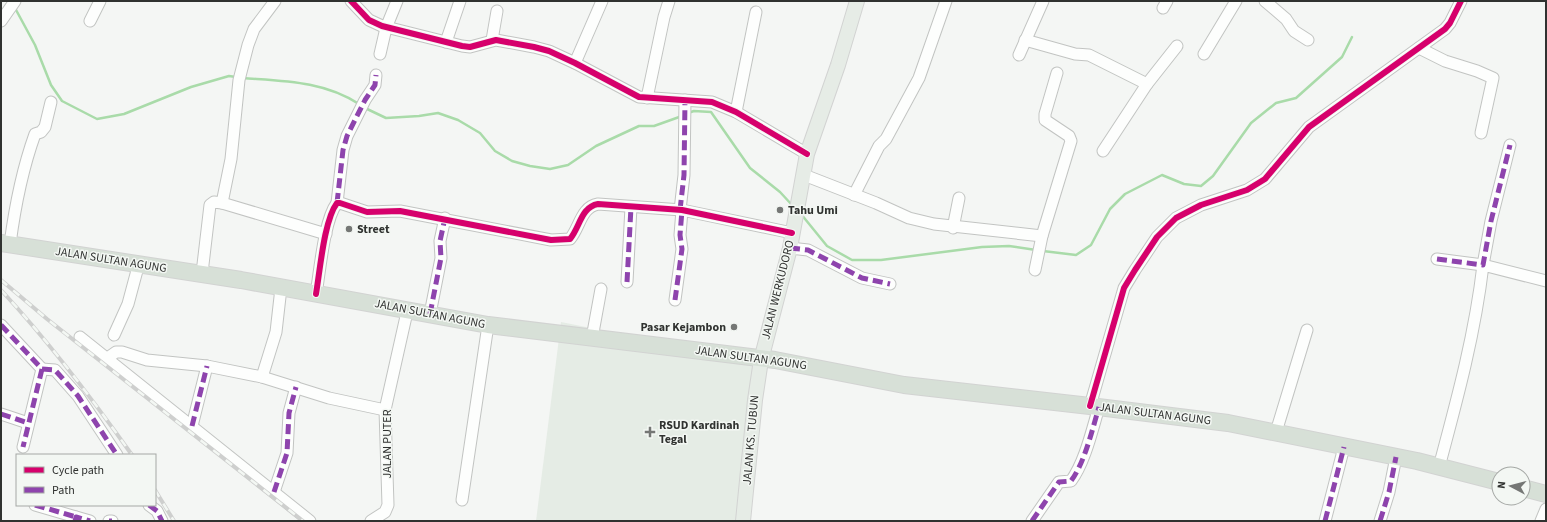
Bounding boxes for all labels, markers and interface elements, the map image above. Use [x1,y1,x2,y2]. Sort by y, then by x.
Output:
place label: Tahu Umi [788,202,838,219]
marker: Tahu Umi [775,205,785,215]
place label: Street [357,221,390,238]
marker: Street [344,224,354,234]
street label: JALAN WERKUDORO [757,238,799,342]
street label: JALAN SULTAN AGUNG [54,243,168,277]
street label: JALAN SULTAN AGUNG [373,295,487,333]
place label: Pasar Kejambon [640,319,726,336]
marker: Pasar Kejambon [729,322,739,332]
street label: JALAN SULTAN AGUNG [694,342,808,374]
street label: JALAN KS. TUBUN [739,394,763,486]
street label: JALAN SULTAN AGUNG [1098,399,1212,429]
street label: JALAN PUTER [379,409,396,478]
place label: RSUD Kardinah Tegal [659,417,740,448]
marker: RSUD Kardinah Tegal [644,426,656,438]
legend [16,454,156,506]
text: Cycle path [52,462,104,479]
north arrow [1491,466,1531,506]
text: N [1494,480,1509,489]
text: Path [52,482,75,499]

